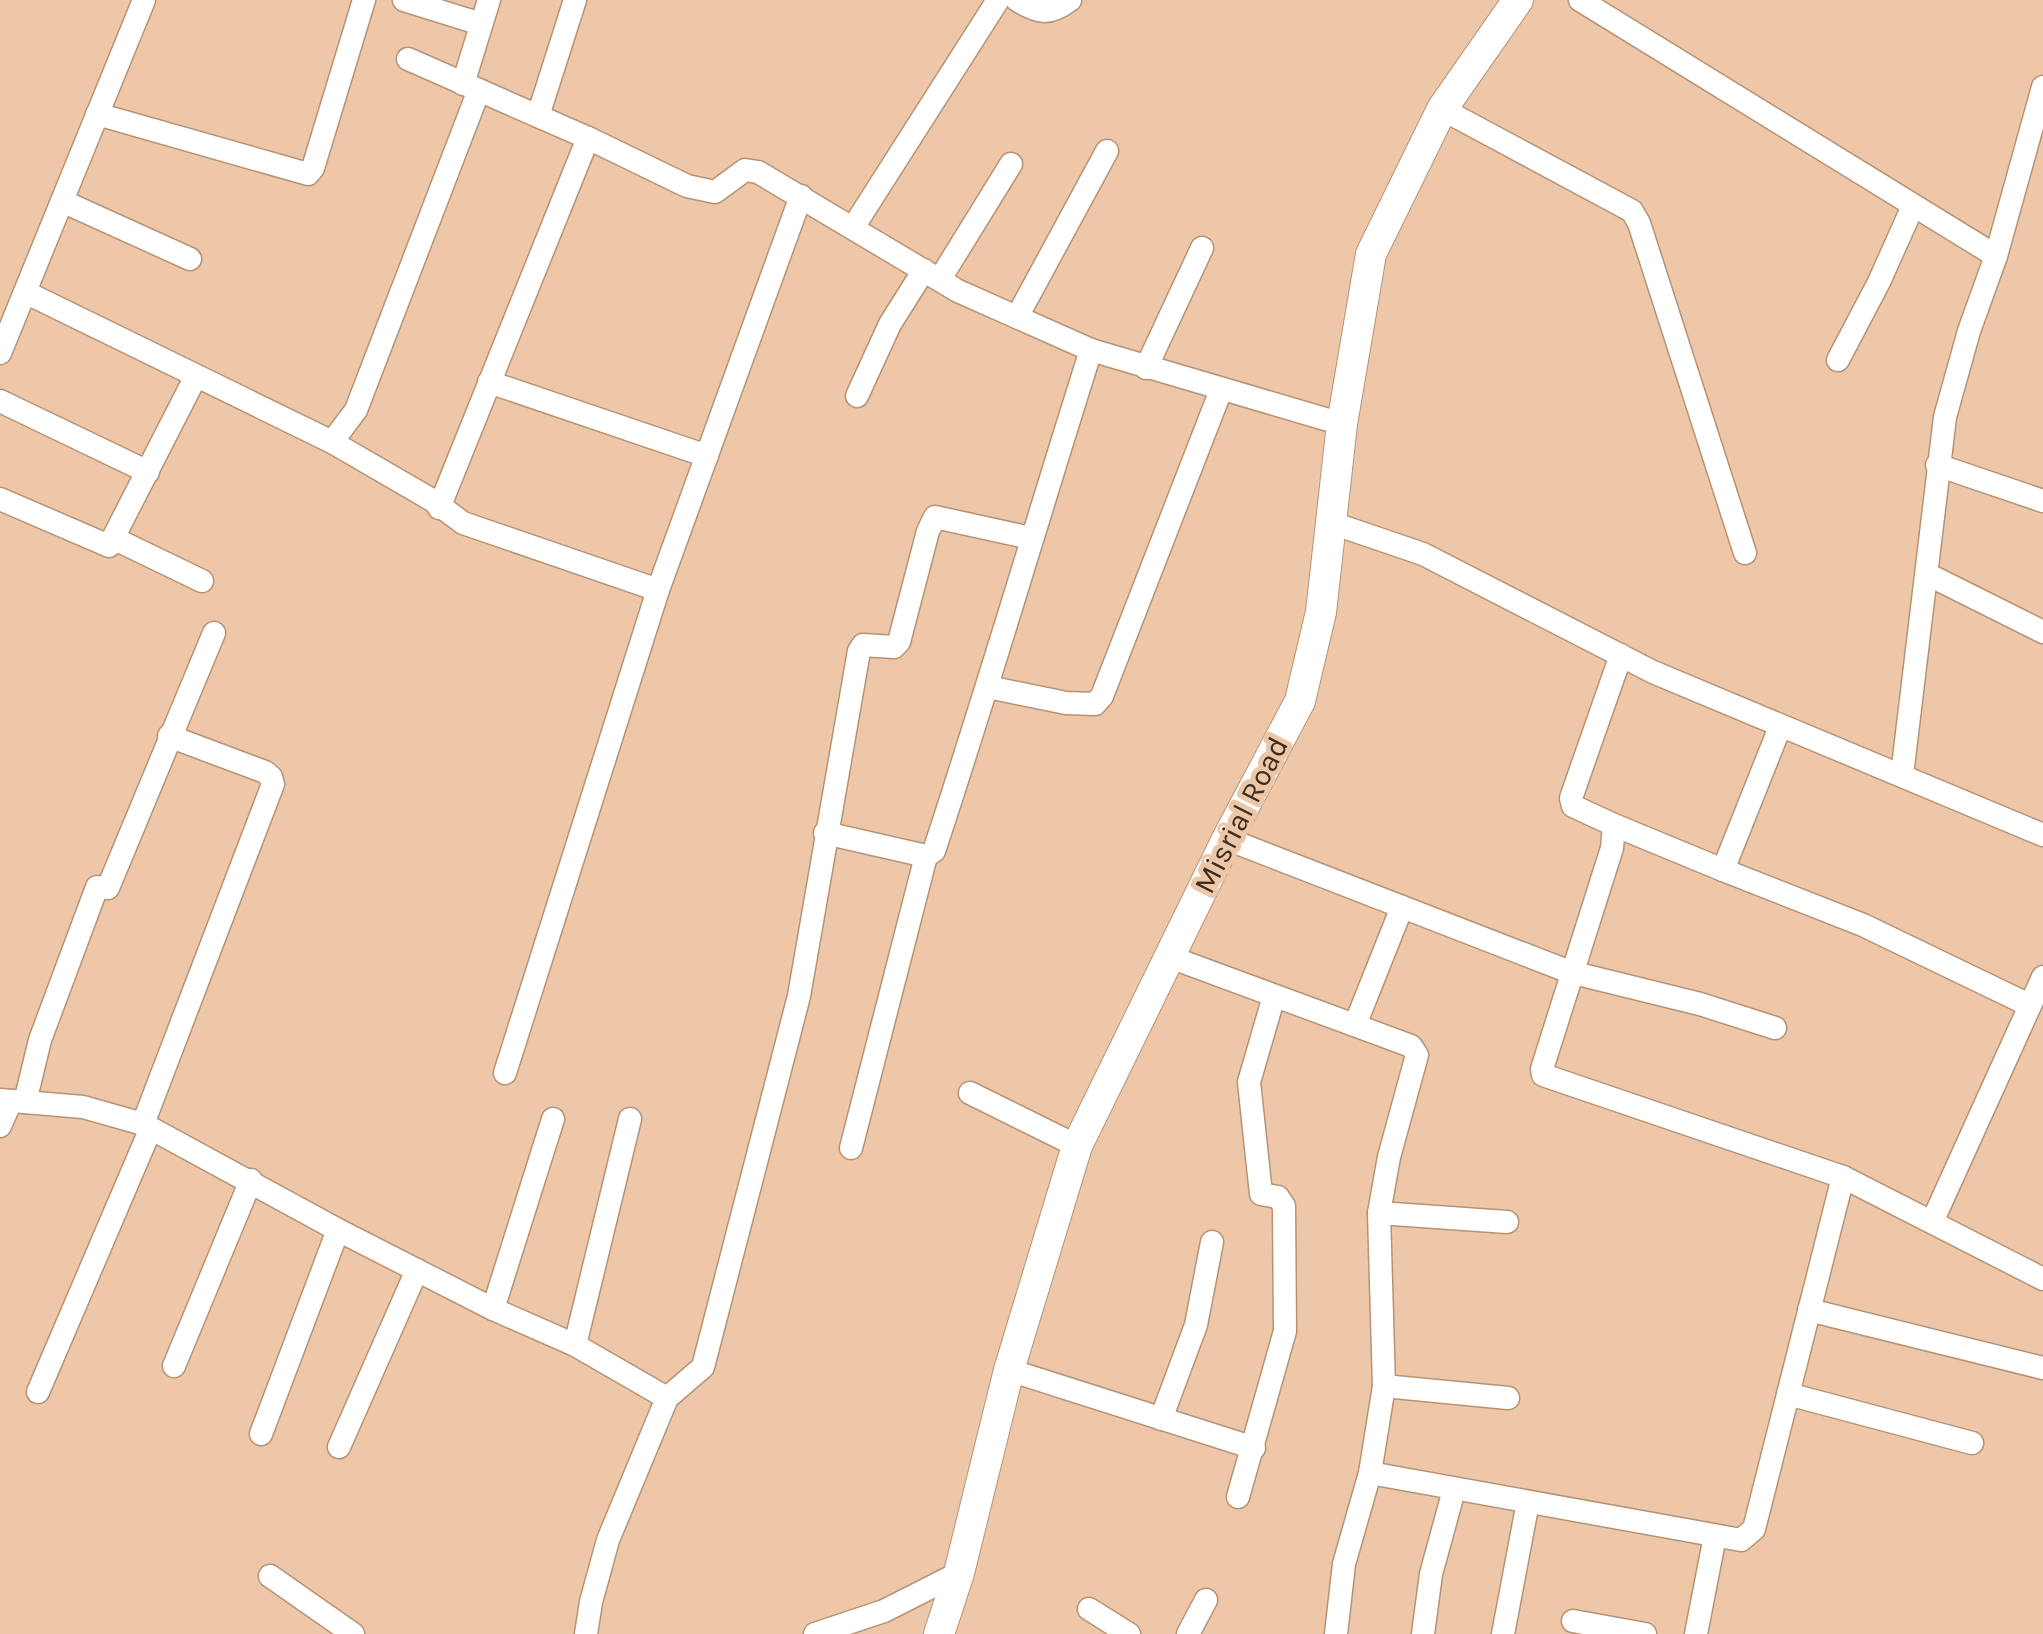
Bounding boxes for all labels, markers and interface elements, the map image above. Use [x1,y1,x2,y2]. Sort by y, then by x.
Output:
street label: Misrial Road [1186,731,1296,899]

